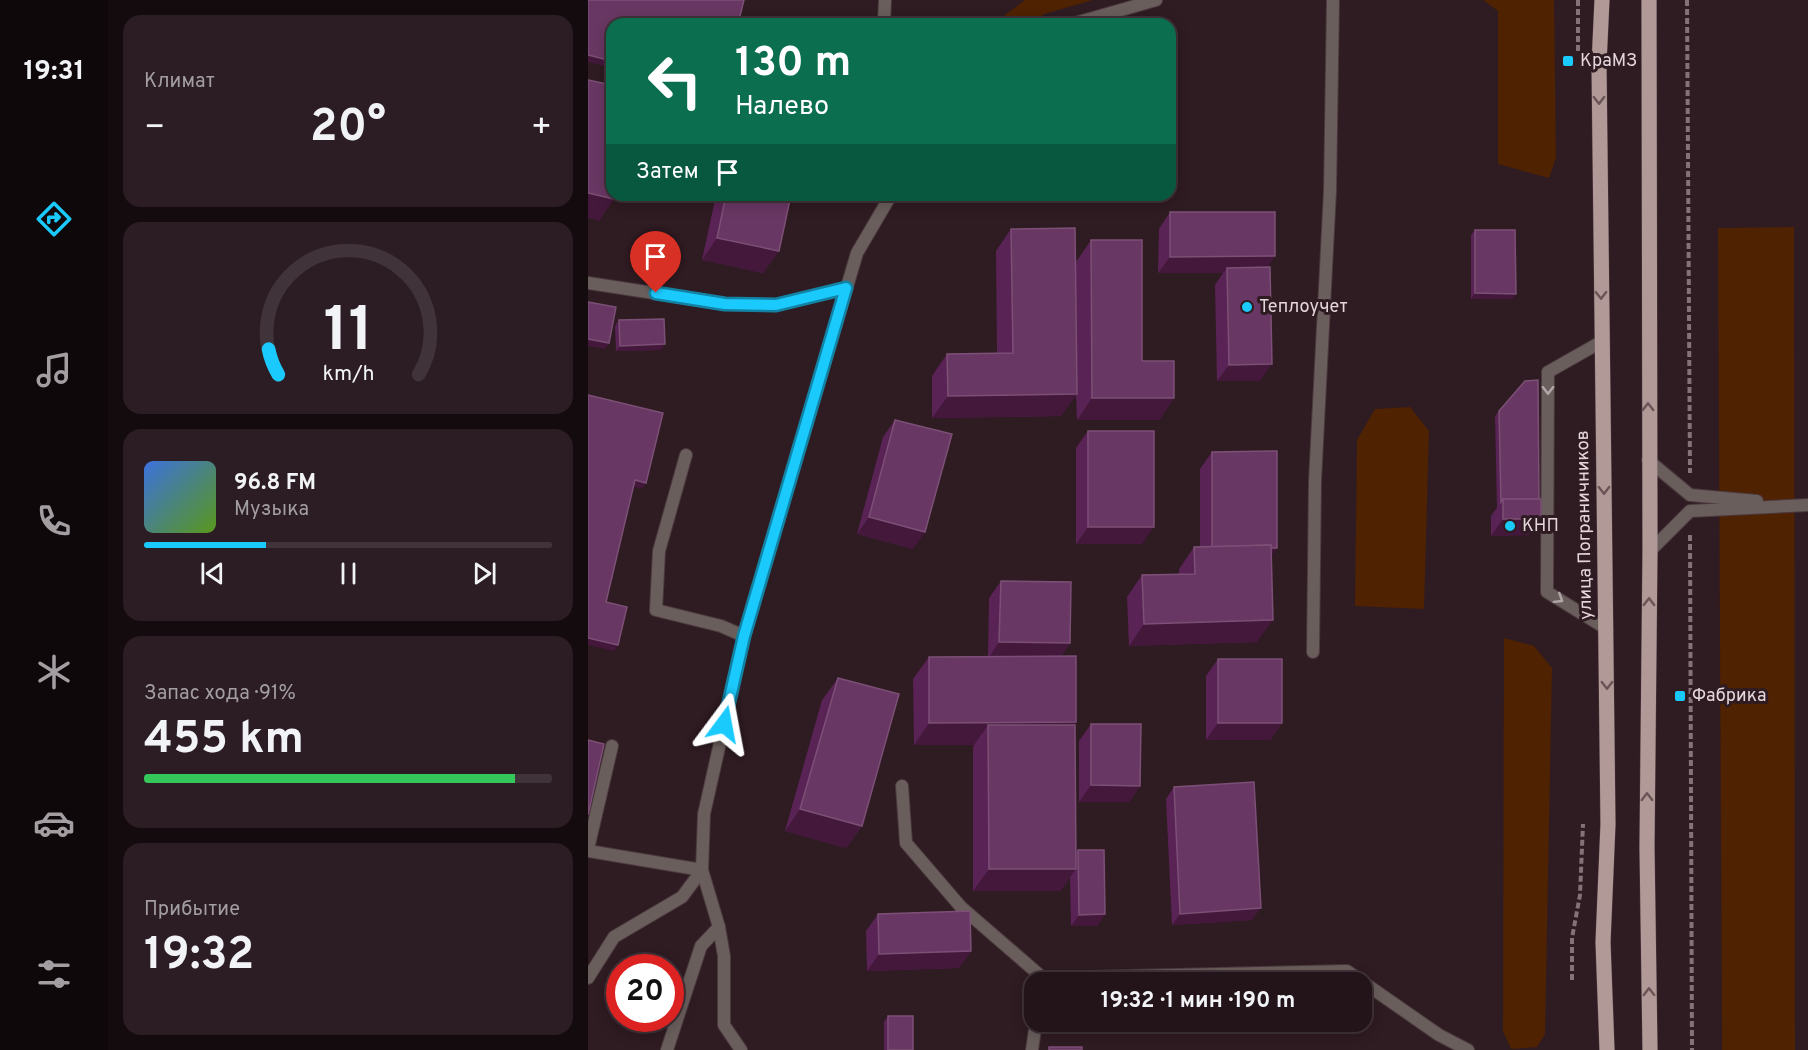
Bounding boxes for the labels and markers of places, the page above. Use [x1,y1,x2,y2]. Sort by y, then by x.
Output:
place label: КраМЗ [1580,50,1637,73]
marker: КраМЗ [1561,54,1575,68]
pin [630,231,681,293]
place label: Теплоучет [1259,296,1348,319]
marker: Теплоучет [1240,300,1254,314]
place label: КНП [1522,515,1559,538]
marker: КНП [1503,519,1517,533]
place label: Фабрика [1692,685,1766,708]
marker: Фабрика [1673,689,1687,703]

